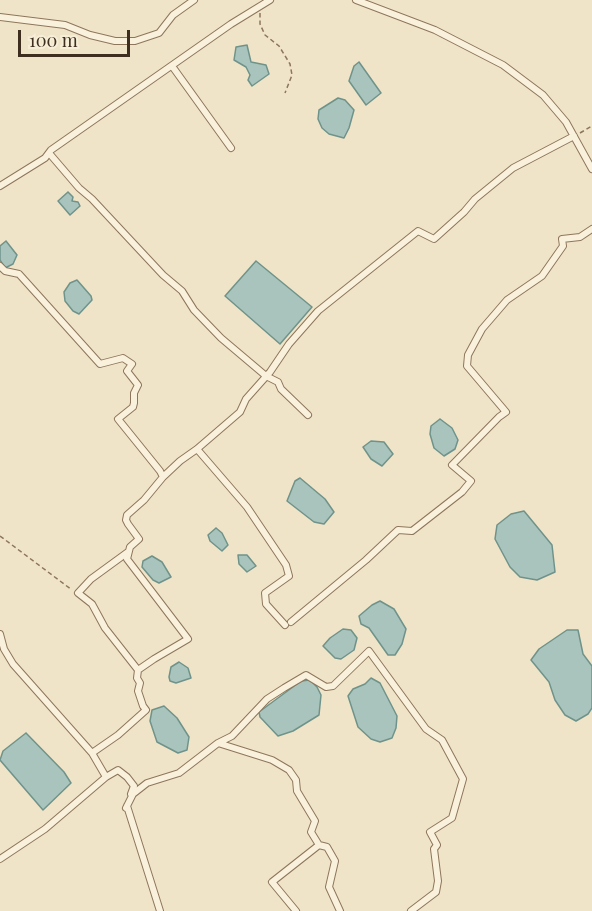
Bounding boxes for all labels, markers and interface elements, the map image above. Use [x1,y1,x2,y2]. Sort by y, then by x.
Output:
scale bar [21,18,134,56]
text: 100 m [29,28,78,52]

